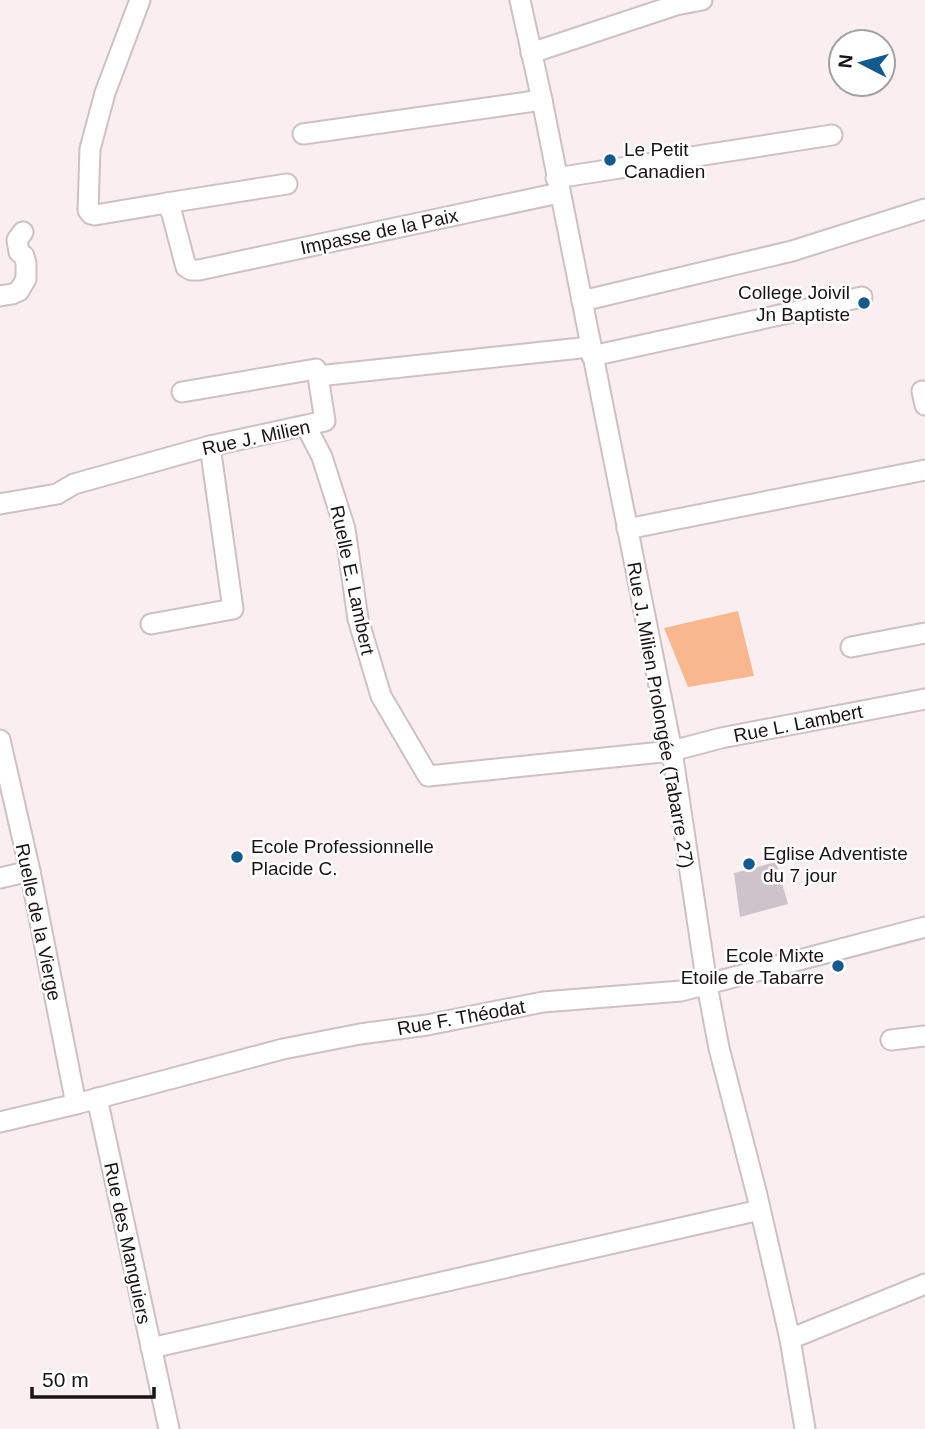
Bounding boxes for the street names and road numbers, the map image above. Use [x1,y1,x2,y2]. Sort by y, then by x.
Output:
street label: Impasse de la Paix [298,204,460,258]
street label: Rue J. Milien [200,416,312,459]
street label: Ruelle E. Lambert [326,504,379,657]
street label: Rue J. Milien Prolongée (Tabarre 27) [623,560,698,870]
street label: Rue L. Lambert [732,701,865,746]
street label: Ruelle de la Vierge [12,842,65,1003]
street label: Rue F. Théodat [395,996,527,1039]
street label: Rue des Manguiers [100,1160,155,1326]

